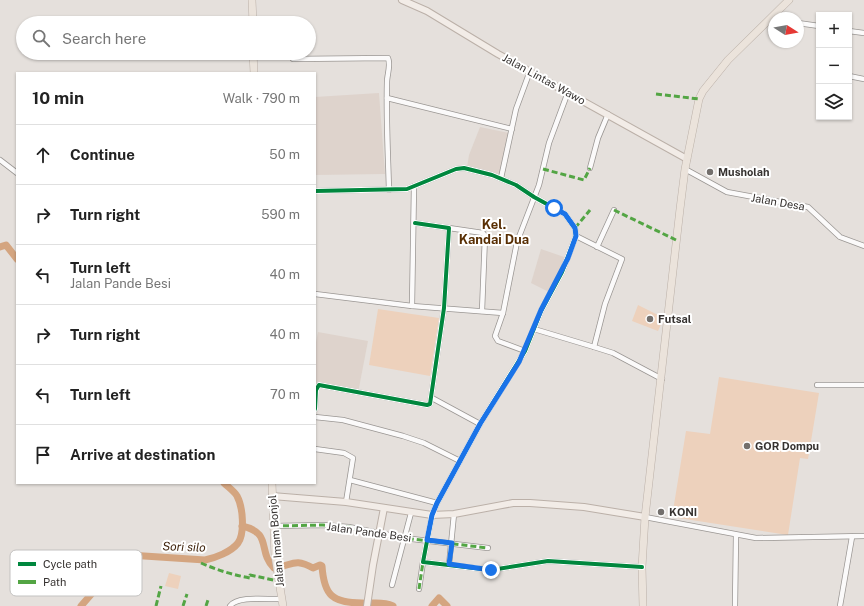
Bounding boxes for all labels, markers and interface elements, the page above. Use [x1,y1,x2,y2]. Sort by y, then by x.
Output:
north arrow [768,12,804,48]
map controls [816,12,852,120]
button: + [816,12,852,48]
search box [16,16,316,60]
icon: search [30,27,52,49]
text: Search here [62,30,146,47]
button: − [816,48,852,84]
street label: Jalan Lintas Wawo [501,51,587,107]
button: layers [816,84,852,120]
text: 10 min [32,88,84,108]
text: Walk · 790 m [223,91,300,106]
icon: ahead [32,144,54,166]
text: Continue [70,146,135,163]
text: 50 m [269,147,300,162]
place label: Musholah [718,166,770,178]
marker: Musholah [705,167,715,177]
street label: Jalan Desa [750,191,806,213]
route start [545,199,563,217]
icon: right [32,204,54,226]
text: Turn right [70,206,140,223]
text: 590 m [261,207,300,222]
district label: Kel. Kandai Dua [459,217,529,247]
text: Turn left [70,259,131,276]
icon: left [32,264,54,286]
text: 40 m [269,267,300,282]
text: Jalan Pande Besi [70,276,171,291]
place label: Futsal [658,313,692,325]
marker: Futsal [645,314,655,324]
icon: right [32,324,54,346]
text: Turn right [70,326,140,343]
text: 40 m [269,327,300,342]
icon: left [32,384,54,406]
text: Turn left [70,386,131,403]
text: 70 m [270,387,300,402]
place label: GOR Dompu [755,440,819,452]
marker: GOR Dompu [742,441,752,451]
icon: arrive [32,444,54,466]
text: Arrive at destination [70,446,215,463]
street label: Jalan Imam Bonjol [266,495,286,587]
place label: KONI [669,506,697,518]
marker: KONI [656,507,666,517]
street label: Jalan Pande Besi [326,520,412,544]
water label: Sori silo [162,539,206,555]
legend [10,550,142,596]
text: Cycle path [43,558,97,570]
route end [482,561,500,579]
text: Path [43,576,66,588]

